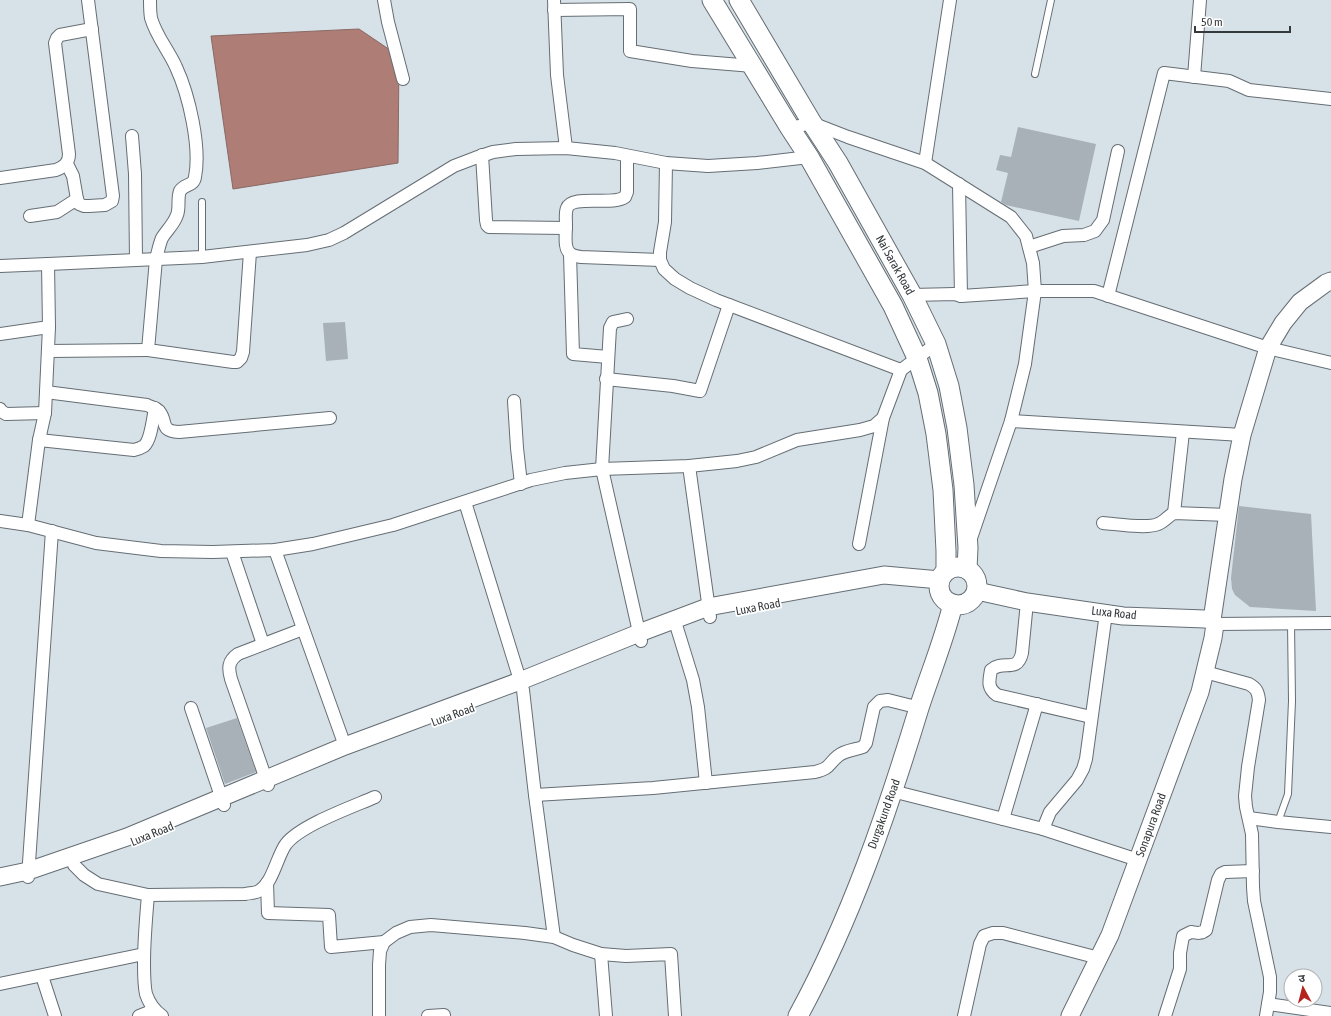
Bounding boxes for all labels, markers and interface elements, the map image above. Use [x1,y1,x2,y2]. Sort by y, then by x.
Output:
scale bar [1195,8,1290,34]
text: 50 m [1201,15,1223,29]
street label: Nai Sarak Road [873,233,917,297]
street label: Luxa Road [734,596,782,618]
street label: Luxa Road [1091,604,1137,622]
street label: Luxa Road [429,701,477,729]
street label: Durgakund Road [865,777,903,851]
street label: Sonapura Road [1133,791,1169,859]
street label: Luxa Road [128,819,176,849]
north arrow [1283,968,1323,1008]
text: उ [1298,972,1306,984]

